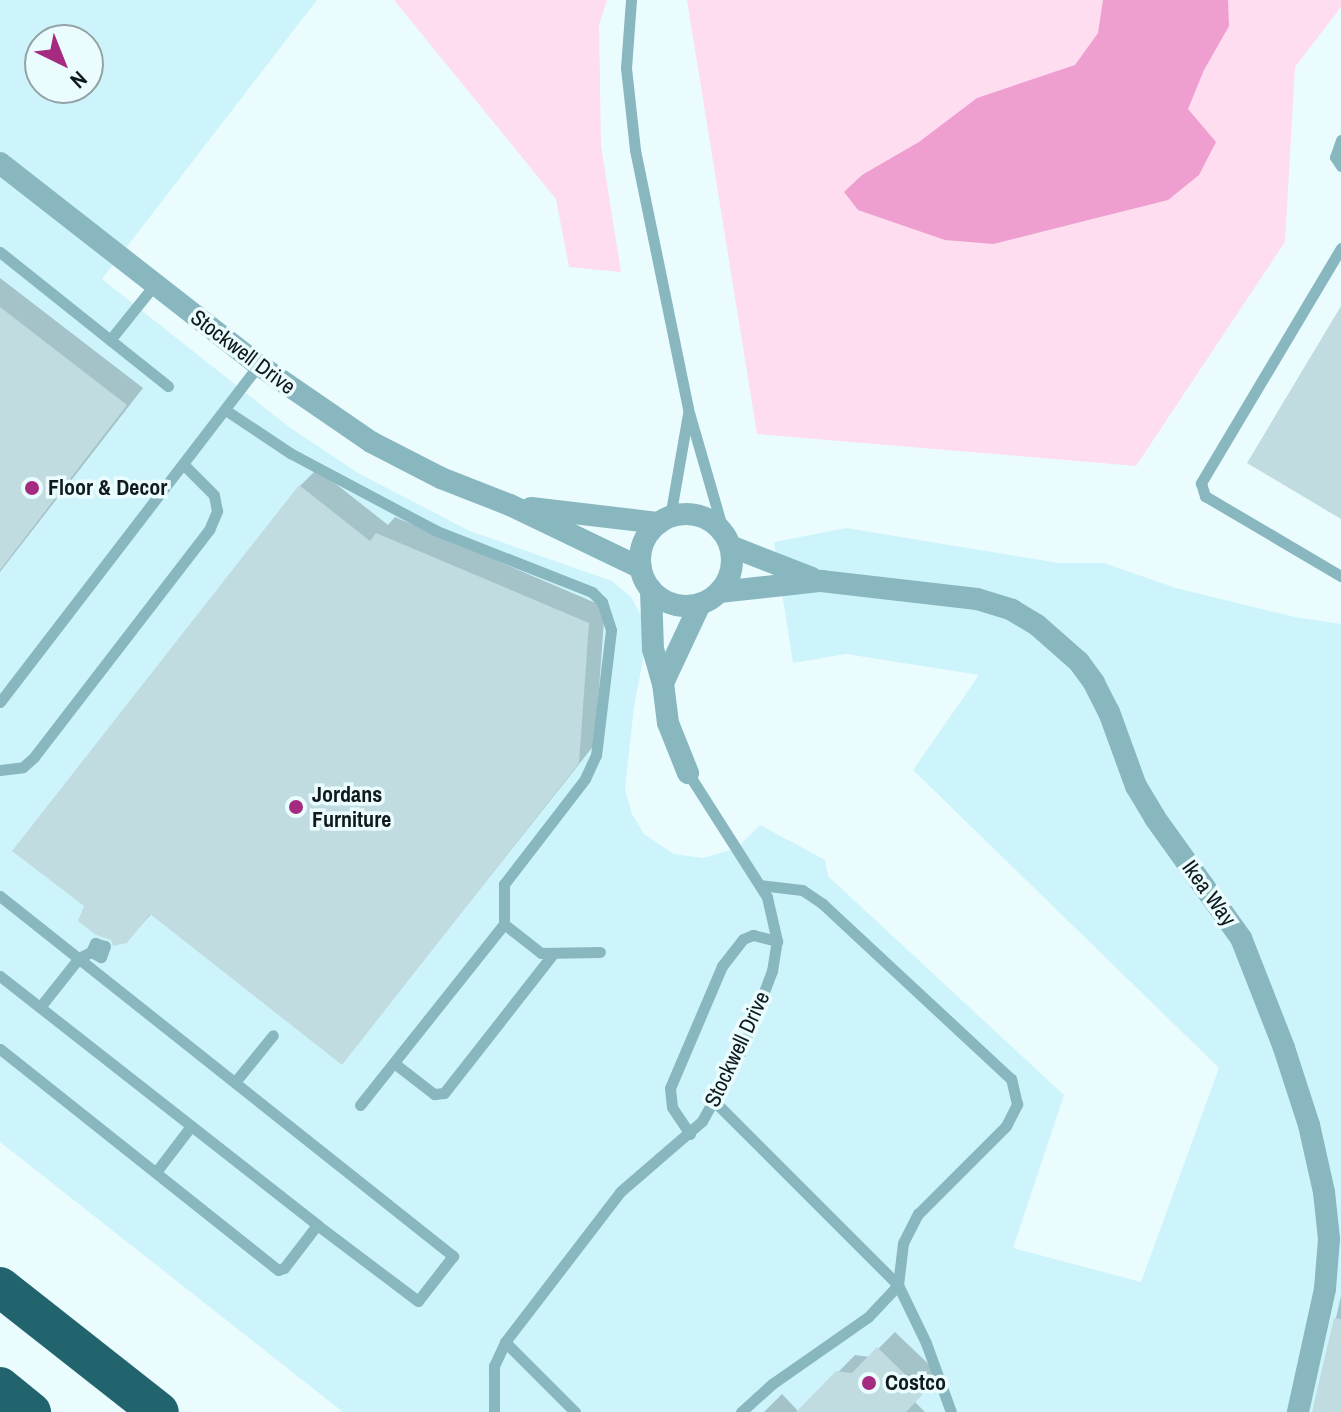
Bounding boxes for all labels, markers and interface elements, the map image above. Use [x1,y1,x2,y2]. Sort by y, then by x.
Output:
north arrow [24,24,104,104]
text: N [64,65,94,96]
street label: Stockwell Drive [185,304,301,400]
place label: Floor & Decor [48,475,167,501]
marker: Floor & Decor [23,479,41,497]
place label: Jordans Furniture [312,781,391,832]
marker: Jordans Furniture [287,798,305,816]
street label: Ikea Way [1176,855,1242,931]
street label: Stockwell Drive [699,987,775,1111]
place label: Costco [885,1370,946,1396]
marker: Costco [860,1374,878,1392]

